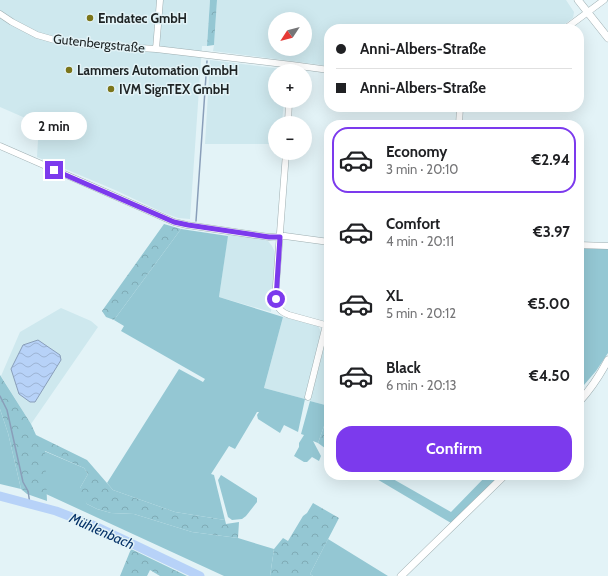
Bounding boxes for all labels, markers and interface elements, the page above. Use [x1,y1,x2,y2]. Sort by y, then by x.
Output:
place label: Emdatec GmbH [98,10,187,26]
north arrow [268,12,312,56]
map controls [268,12,312,160]
marker: Emdatec GmbH [85,13,95,23]
street label: Gutenbergstraße [52,30,146,56]
text: Anni-Albers-Straße [360,40,486,58]
place label: Lammers Automation GmbH [77,62,238,78]
button: + [268,64,312,108]
marker: Lammers Automation GmbH [64,65,74,75]
text: Anni-Albers-Straße [360,79,486,97]
place label: IVM SignTEX GmbH [119,81,230,97]
marker: IVM SignTEX GmbH [106,84,116,94]
callout: 2 min [21,112,87,140]
button: − [268,116,312,160]
text: 2 min [38,118,70,134]
icon: car [338,142,374,178]
text: Economy [386,143,447,161]
text: €2.94 [532,151,570,169]
route end [45,161,63,179]
text: 3 min · 20:10 [386,161,458,177]
icon: car [338,214,374,250]
text: Comfort [386,215,440,233]
text: €3.97 [533,223,570,241]
text: 4 min · 20:11 [386,233,454,249]
icon: car [338,286,374,322]
text: XL [386,287,403,305]
route start [267,290,285,308]
text: €5.00 [528,295,570,313]
text: 5 min · 20:12 [386,305,456,321]
icon: car [338,358,374,394]
text: Black [386,359,421,377]
text: €4.50 [529,367,570,385]
text: 6 min · 20:13 [386,377,457,393]
button: Confirm [336,426,572,472]
water label: Mühlenbach [66,508,137,553]

